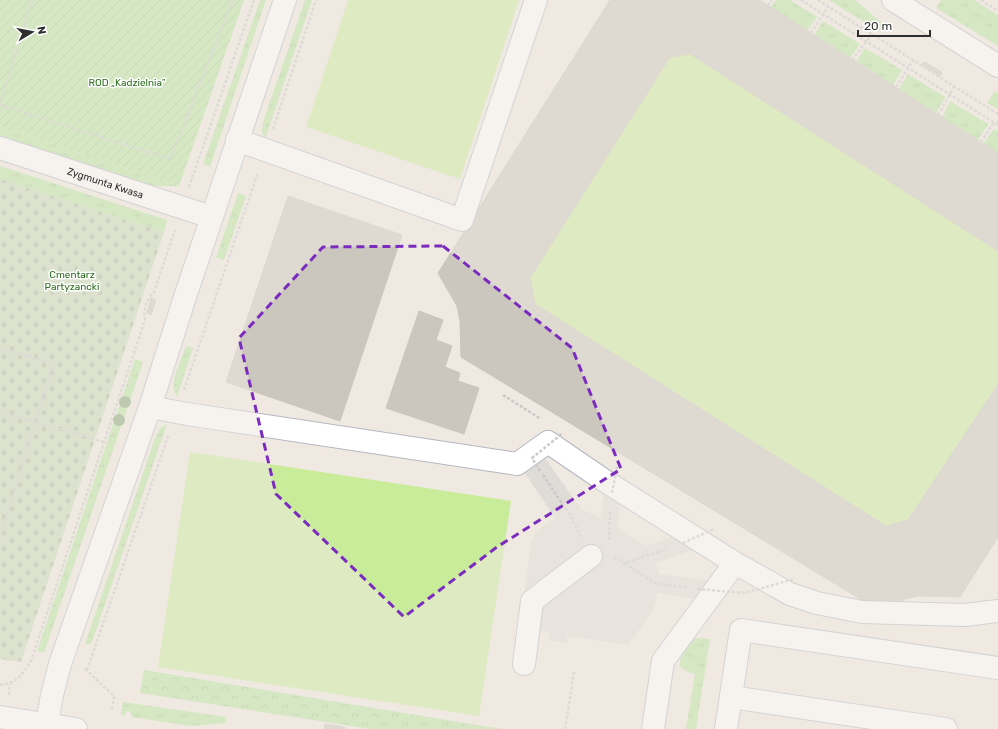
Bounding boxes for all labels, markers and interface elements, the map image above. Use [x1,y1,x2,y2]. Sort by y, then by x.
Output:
north arrow [12,12,52,52]
scale bar [858,12,930,38]
text: 20 m [864,19,892,33]
text: N [34,25,48,35]
park label: ROD „Kadzielnia” [88,77,166,89]
street label: Zygmunta Kwasa [66,165,145,202]
park label: Cmentarz Partyzancki [45,269,99,293]

